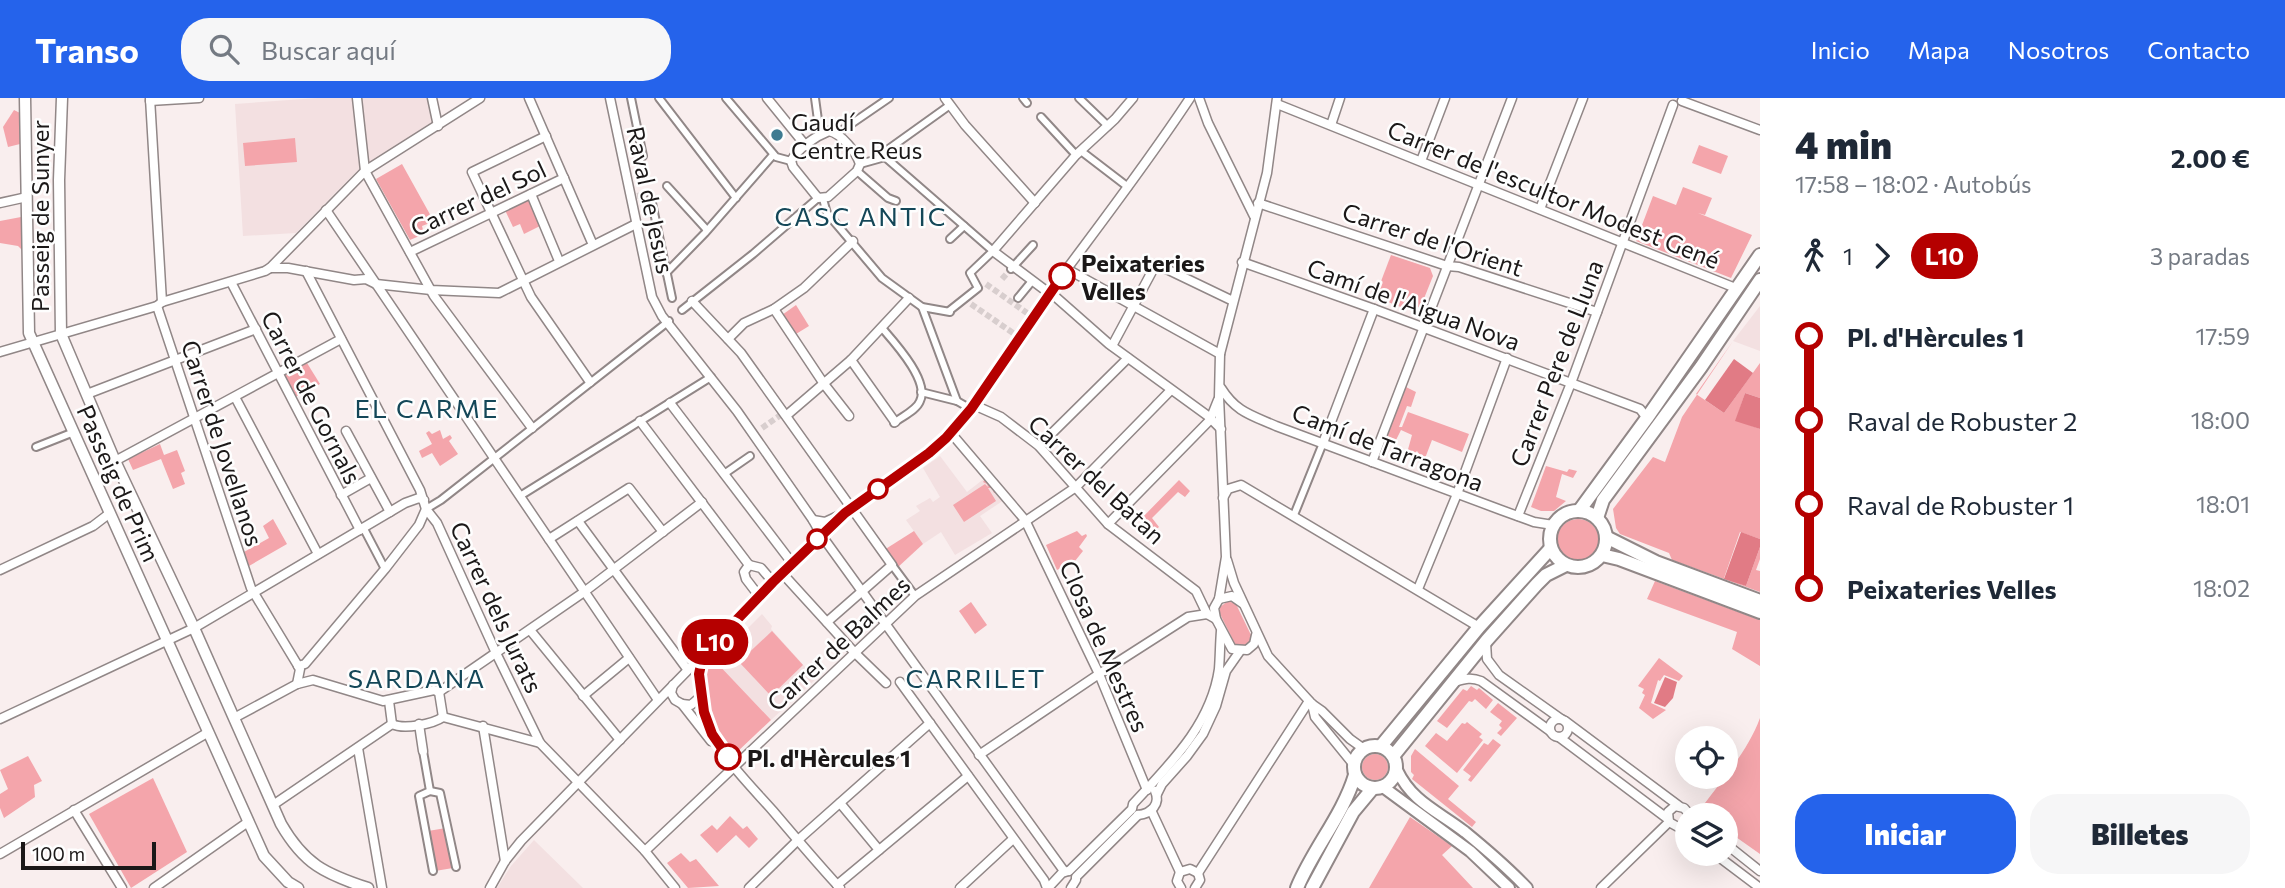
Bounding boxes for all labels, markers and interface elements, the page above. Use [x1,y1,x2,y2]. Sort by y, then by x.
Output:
search box [181,18,671,81]
text: Transo [35,29,139,70]
icon: search [205,30,243,68]
text: Buscar aquí [261,34,396,65]
text: Inicio [1811,35,1870,64]
text: Mapa [1908,35,1970,64]
text: Nosotros [2008,35,2109,64]
text: Contacto [2147,35,2250,64]
place label: Gaudí Centre Reus [791,107,922,164]
street label: Carrer de l'escultor Modest Gené [1384,114,1724,274]
street label: Passeig de Sunyer [25,120,54,312]
text: 4 min [1795,120,1892,167]
street label: Raval de Jesus [621,124,681,276]
marker: Gaudí Centre Reus [769,127,785,143]
text: 2.00 € [2171,142,2250,173]
street label: Carrer del Sol [406,154,550,242]
text: 17:58 – 18:02 · Autobús [1795,170,2032,198]
street label: Carrer de l'Orient [1339,196,1527,282]
district label: CASC ANTIC [774,200,948,231]
icon: walk [1795,237,1833,275]
icon: forward [1863,237,1901,275]
text: L10 [1925,241,1964,270]
text: 1 [1843,242,1853,270]
text: 3 paradas [2150,242,2250,270]
place label: Peixateries Velles [1081,248,1205,305]
street label: Camí de l'Aigua Nova [1304,252,1524,356]
street label: Carrer Pere de Lluna [1503,256,1609,470]
marker: Peixateries Velles [1049,263,1075,289]
street label: Carrer de Gornals [256,306,368,488]
text: Pl. d'Hèrcules 1 [1847,321,2025,352]
text: 17:59 [2195,322,2250,350]
street label: Carrer de Jovellanos [176,336,270,550]
district label: EL CARME [355,392,499,423]
street label: Camí de Tarragona [1288,397,1488,497]
street label: Passeig de Prim [71,400,167,566]
text: Raval de Robuster 2 [1847,405,2077,436]
text: 18:00 [2191,406,2250,434]
street label: Carrer del Batan [1023,408,1171,550]
unlabelled marker [868,479,888,499]
text: Raval de Robuster 1 [1847,489,2074,520]
text: 18:01 [2196,490,2250,518]
street label: Carrer dels Jurats [445,517,549,697]
unlabelled marker [807,529,827,549]
street label: Closa de Mestres [1054,556,1156,736]
street label: Carrer de Balmes [761,570,915,716]
text: Peixateries Velles [1847,573,2057,604]
text: 18:02 [2193,574,2250,602]
line badge: L10 [675,619,755,665]
text: L10 [695,627,735,656]
district label: SARDANA [348,662,486,693]
district label: CARRILET [906,662,1046,693]
map controls [1675,726,1738,866]
button: locate [1675,726,1738,789]
place label: Pl. d'Hèrcules 1 [747,743,911,772]
marker: Pl. d'Hèrcules 1 [715,744,741,770]
button: Iniciar [1795,794,2016,874]
button: Billetes [2030,794,2250,874]
button: layers [1675,803,1738,866]
scale bar [21,839,156,871]
text: 100 m [32,842,85,865]

